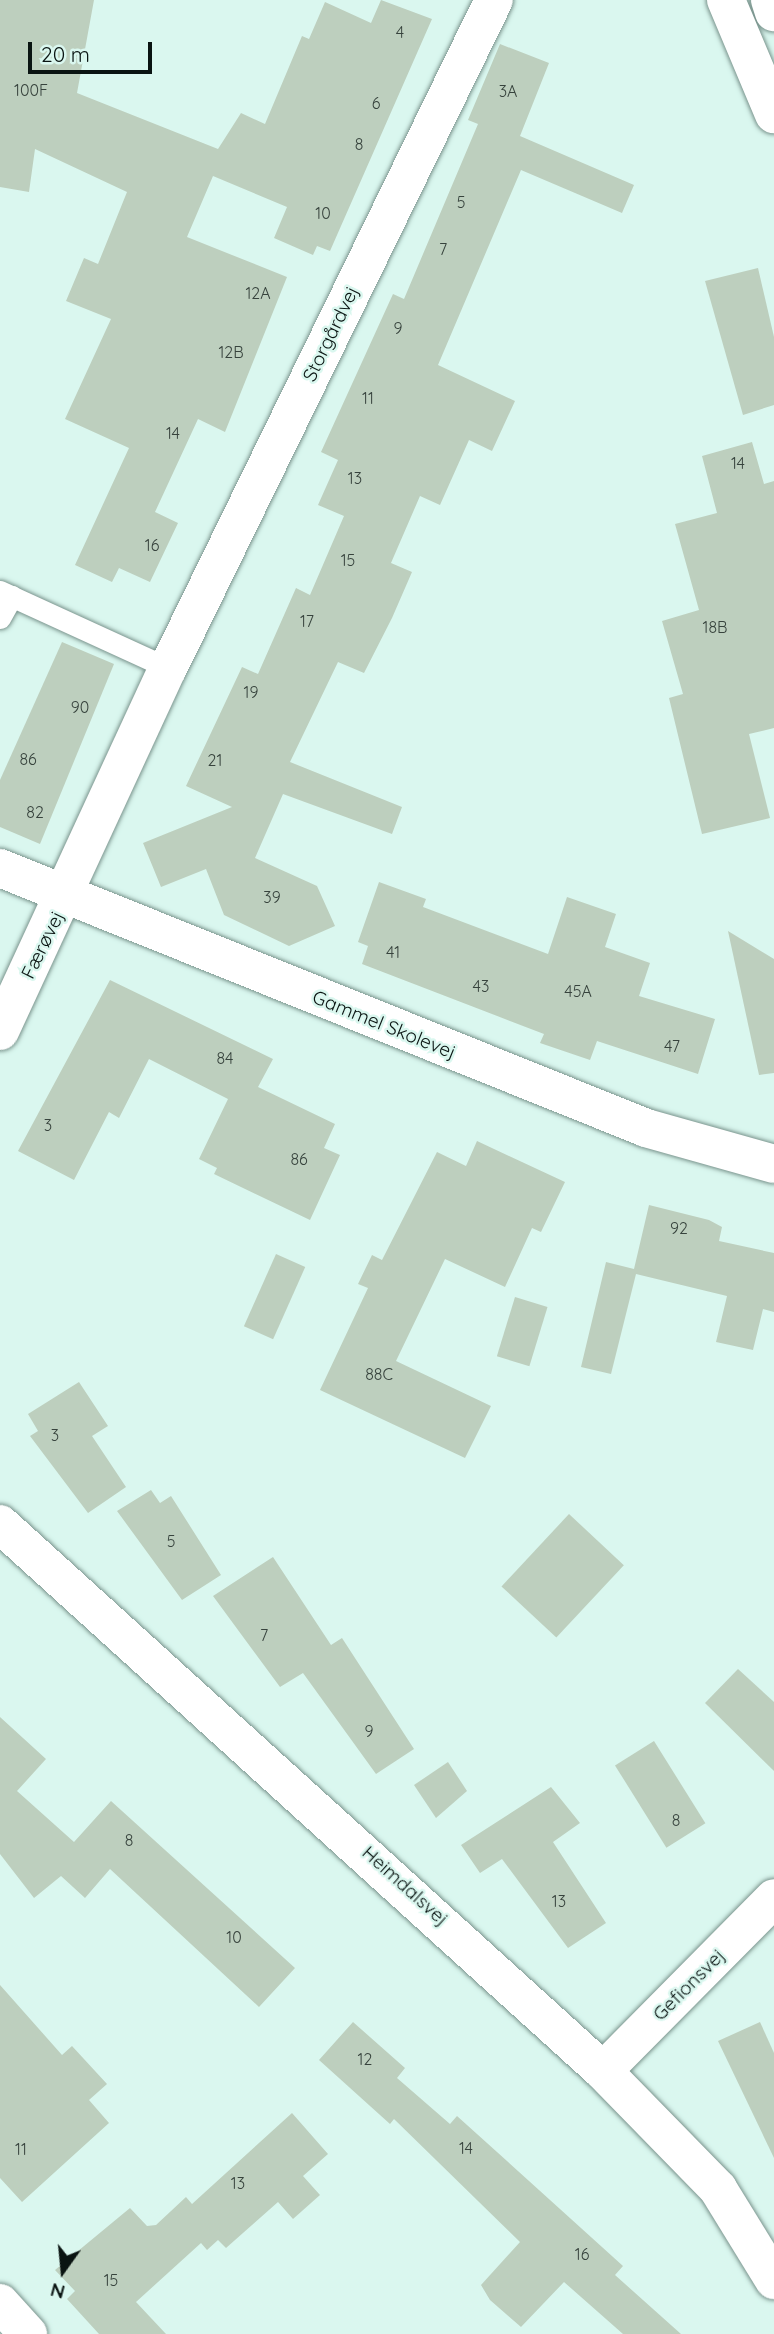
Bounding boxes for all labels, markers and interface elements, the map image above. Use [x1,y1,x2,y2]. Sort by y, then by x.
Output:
house number: 4 [396,22,404,42]
scale bar [32,28,156,72]
text: 20 m [41,41,90,67]
house number: 100F [14,80,48,100]
house number: 3A [499,81,517,101]
house number: 6 [372,93,380,113]
house number: 8 [355,134,363,154]
house number: 5 [457,192,465,212]
house number: 10 [315,203,331,223]
house number: 7 [439,239,447,259]
house number: 12A [245,283,271,303]
street label: Storgårdvej [298,283,364,385]
house number: 9 [394,318,402,338]
house number: 12B [218,342,244,362]
house number: 11 [362,388,374,408]
house number: 14 [166,423,180,443]
house number: 14 [731,453,745,473]
house number: 13 [348,468,362,488]
house number: 16 [145,535,159,555]
house number: 15 [341,550,355,570]
house number: 17 [300,611,314,631]
house number: 18B [703,617,727,637]
house number: 19 [244,682,258,702]
house number: 90 [71,697,89,717]
house number: 86 [19,749,37,769]
house number: 21 [208,750,222,770]
house number: 82 [26,802,44,822]
house number: 39 [263,887,281,907]
street label: Færøvej [17,907,69,983]
house number: 41 [386,942,400,962]
house number: 43 [473,976,489,996]
house number: 45A [564,981,592,1001]
street label: Gammel Skolevej [309,986,459,1064]
house number: 47 [664,1036,680,1056]
house number: 84 [216,1048,234,1068]
house number: 3 [44,1115,52,1135]
house number: 86 [290,1149,308,1169]
house number: 92 [670,1218,688,1238]
house number: 88C [365,1364,393,1384]
house number: 3 [51,1425,59,1445]
house number: 5 [167,1531,175,1551]
house number: 7 [260,1625,268,1645]
house number: 9 [365,1721,373,1741]
house number: 8 [672,1810,680,1830]
house number: 8 [125,1830,133,1850]
street label: Heimdalsvej [357,1841,453,1931]
house number: 13 [552,1891,566,1911]
house number: 10 [226,1927,242,1947]
street label: Gefionsvej [648,1944,730,2026]
house number: 12 [358,2049,372,2069]
house number: 14 [459,2138,473,2158]
house number: 11 [15,2139,27,2159]
house number: 13 [231,2173,245,2193]
north arrow [28,2236,98,2306]
house number: 16 [575,2244,589,2264]
house number: 15 [104,2270,118,2290]
text: N [48,2278,67,2305]

